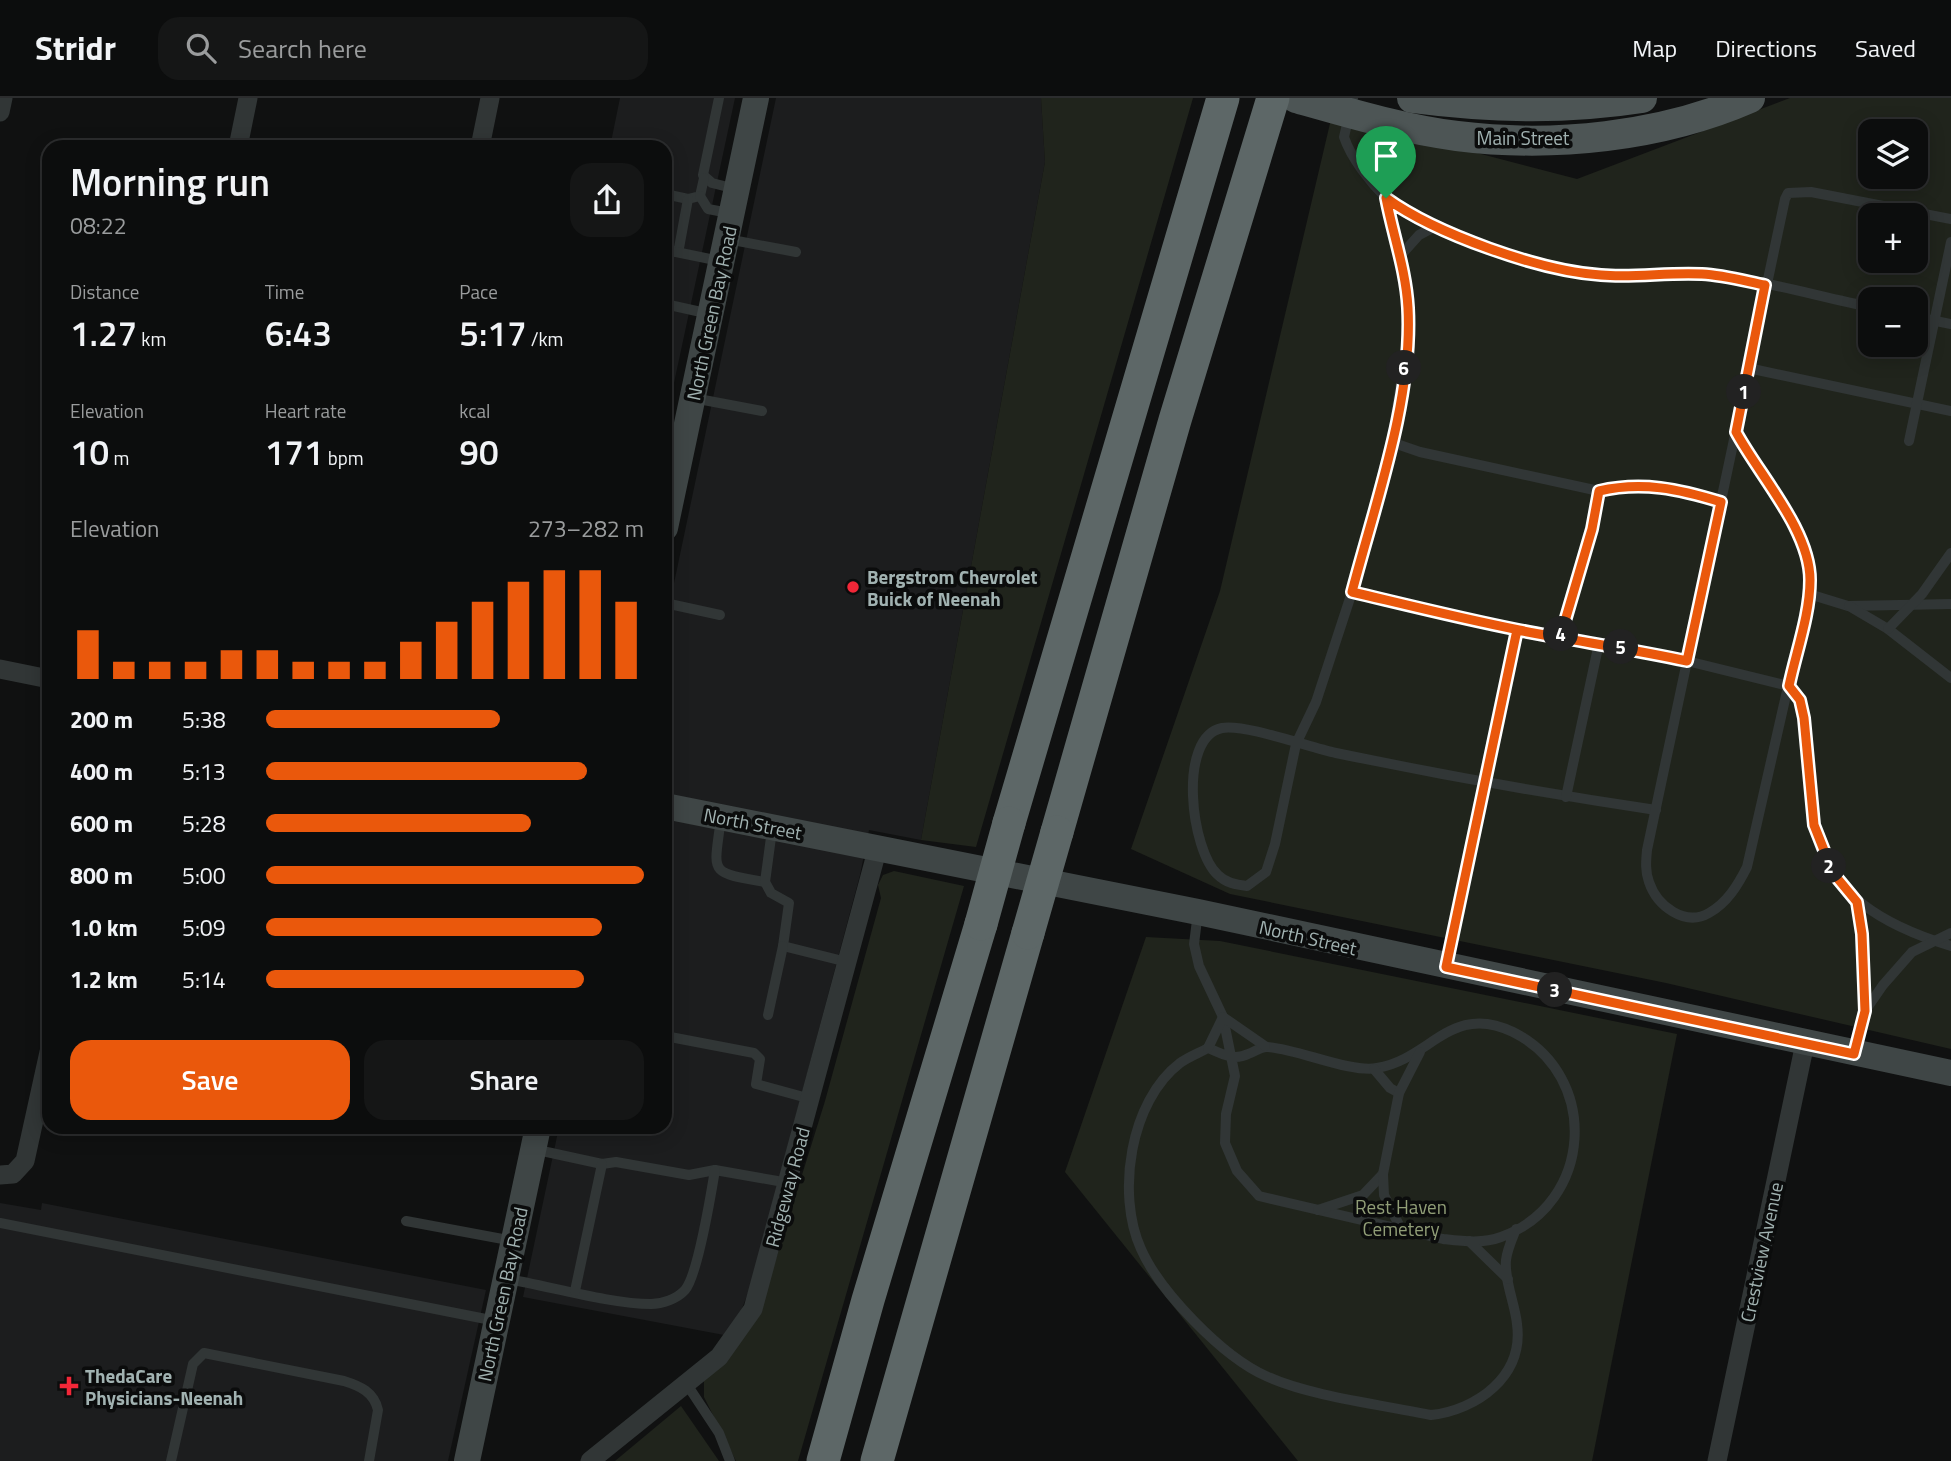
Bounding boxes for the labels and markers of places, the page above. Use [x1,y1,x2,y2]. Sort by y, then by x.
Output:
pin [1356,126,1416,198]
pin: 6 [1386,350,1422,386]
pin: 1 [1726,374,1762,410]
place label: Bergstrom Chevrolet Buick of Neenah [867,562,1038,613]
marker: Bergstrom Chevrolet Buick of Neenah [845,579,861,595]
pin: 4 [1544,616,1578,652]
pin: 5 [1604,630,1638,664]
pin: 2 [1812,848,1846,884]
pin: 3 [1538,972,1572,1008]
place label: ThedaCare Physicians-Neenah [85,1361,243,1412]
marker: ThedaCare Physicians-Neenah [59,1376,79,1396]

